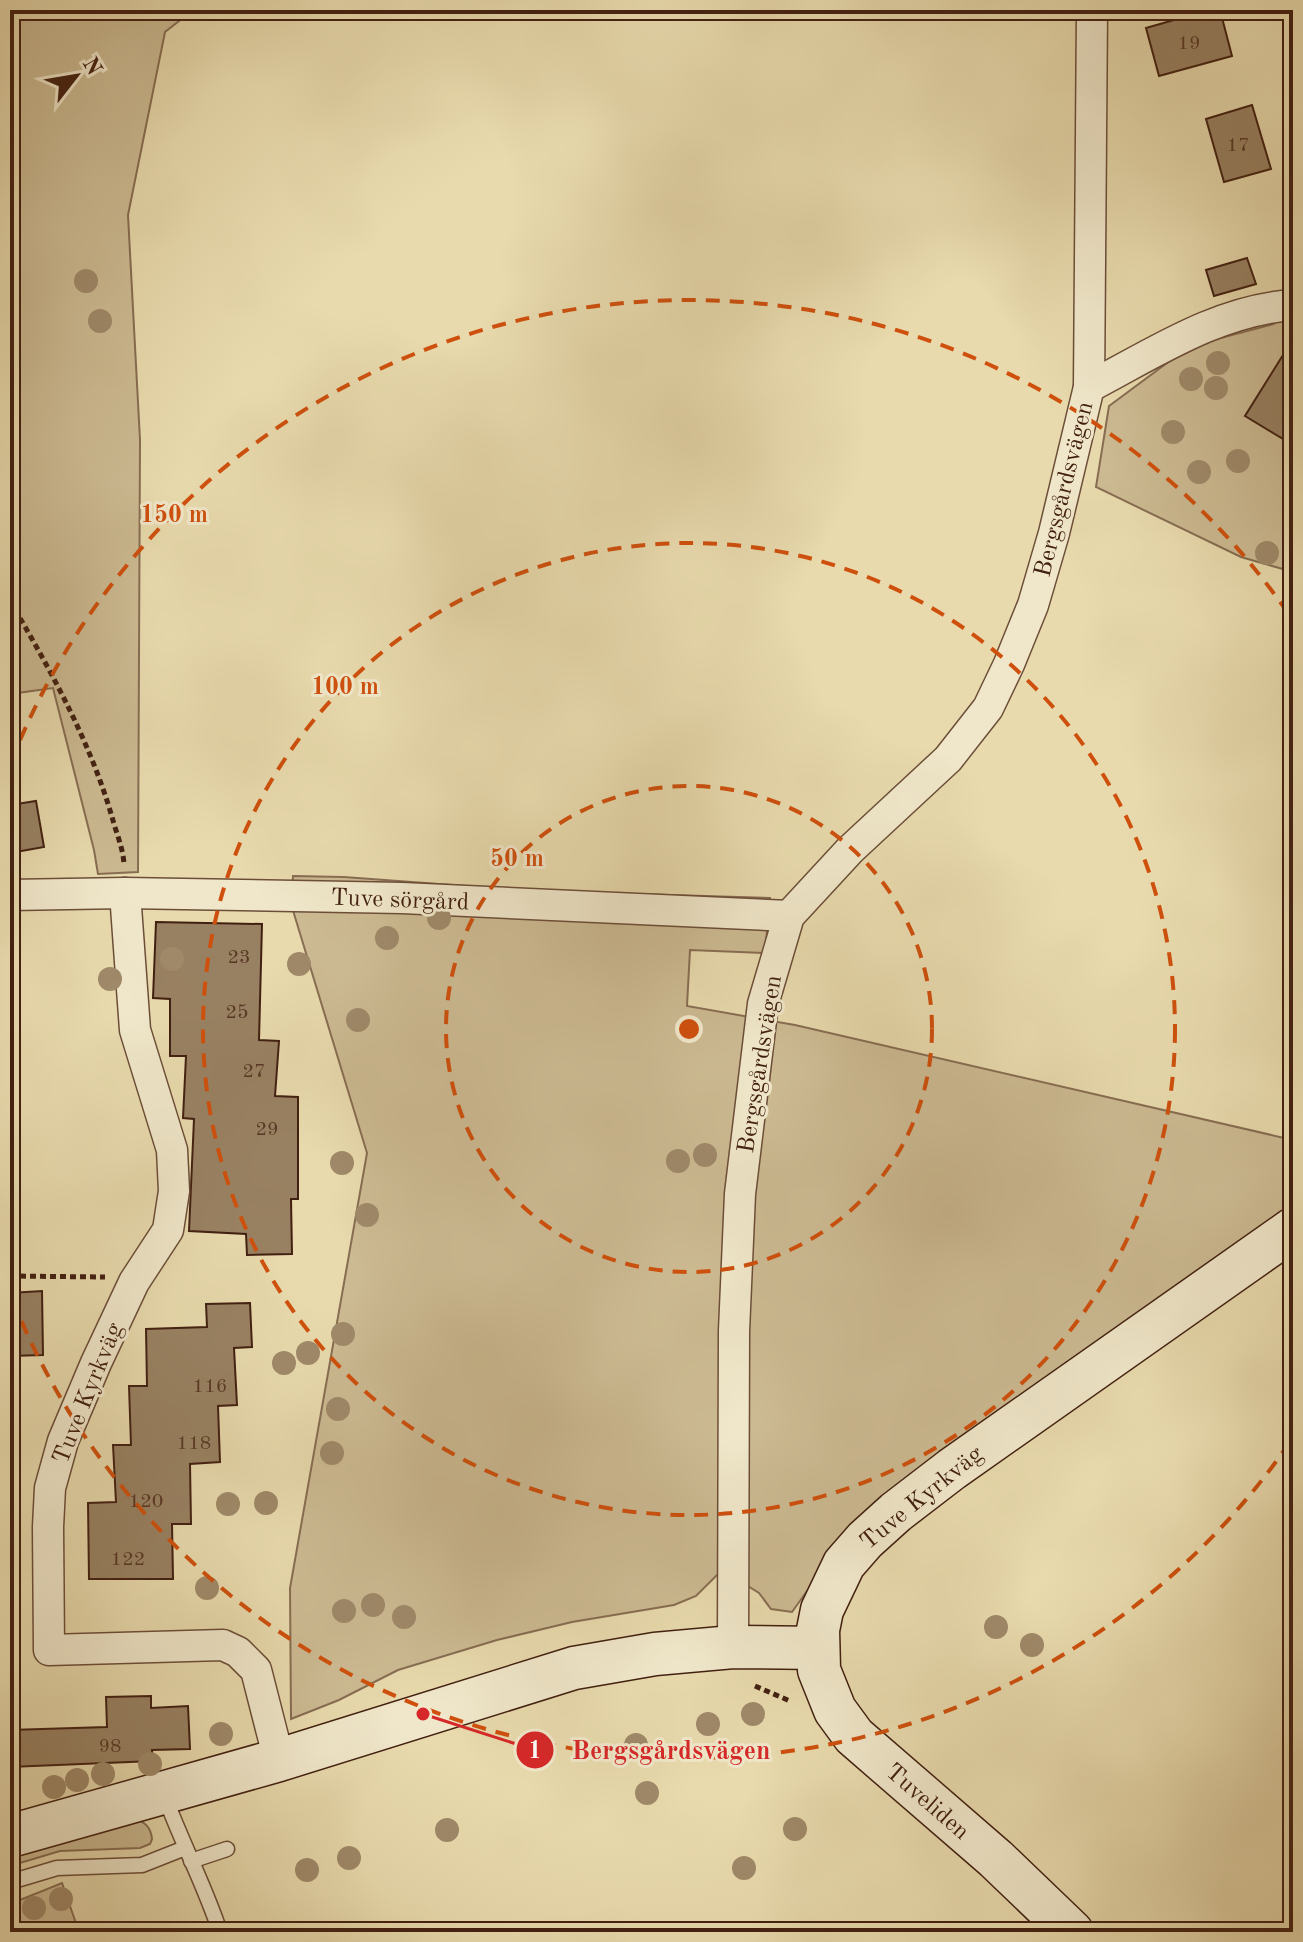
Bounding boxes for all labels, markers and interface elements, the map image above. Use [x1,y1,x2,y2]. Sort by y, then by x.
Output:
house number: 19 [1177,34,1201,54]
north arrow [36,36,116,116]
text: N [78,54,105,80]
house number: 17 [1226,136,1250,156]
street label: Bergsgårdsvägen [1032,399,1098,580]
text: 150 m [140,503,208,528]
text: 100 m [311,676,379,700]
text: 50 m [490,847,544,872]
street label: Tuve sörgård [330,887,470,915]
house number: 23 [227,948,251,968]
street label: Bergsgårdsvägen [735,974,787,1155]
house number: 25 [225,1003,249,1023]
centre of rings [675,1015,703,1043]
house number: 27 [242,1062,266,1082]
house number: 29 [255,1120,279,1140]
street label: Tuve Kyrkväg [50,1320,128,1468]
house number: 116 [193,1377,227,1397]
house number: 118 [177,1434,211,1454]
street label: Tuve Kyrkväg [856,1442,988,1555]
house number: 120 [129,1492,163,1512]
house number: 122 [111,1550,145,1570]
callout: Bergsgårdsvägen [515,1725,786,1775]
house number: 98 [98,1737,122,1757]
text: Bergsgårdsvägen [572,1739,770,1765]
text: 1 [528,1740,542,1764]
street label: Tuveliden [880,1760,973,1845]

